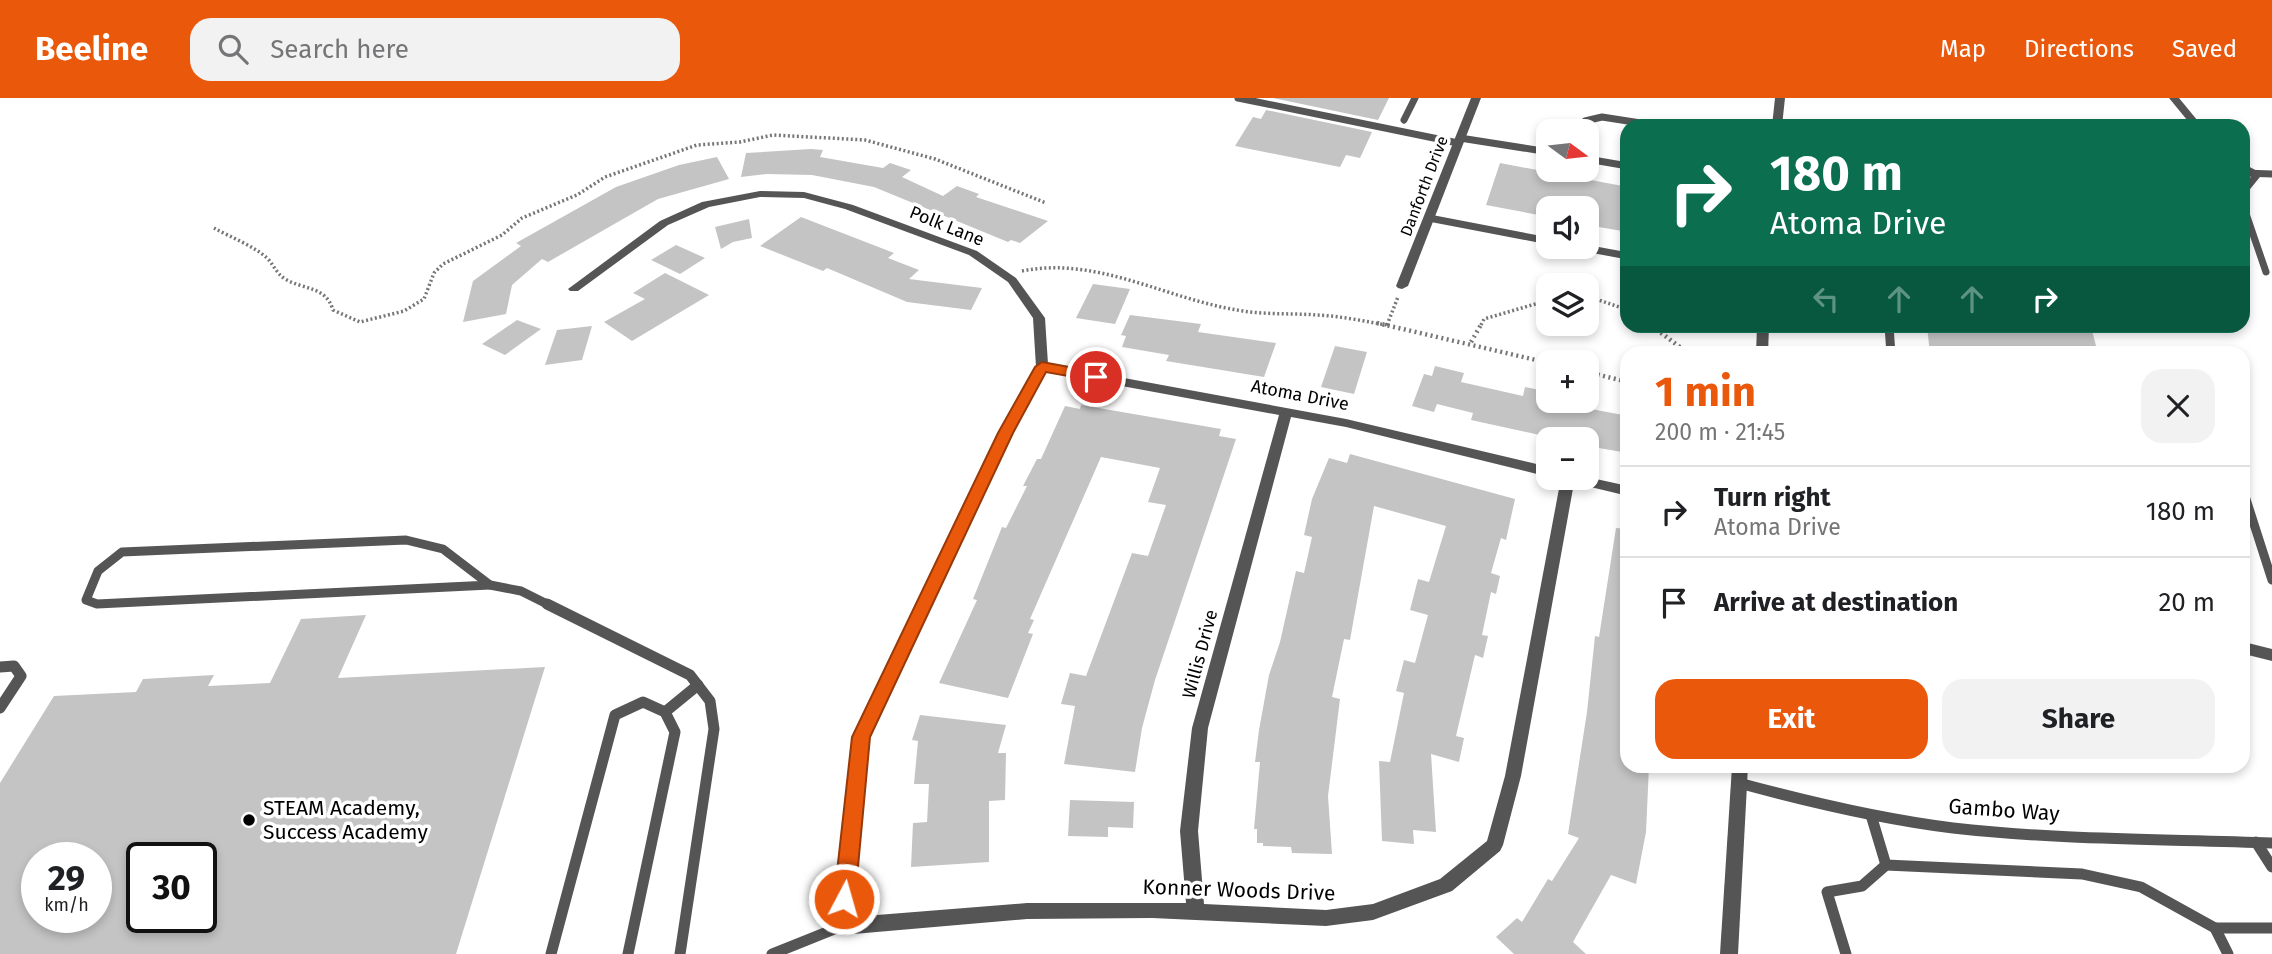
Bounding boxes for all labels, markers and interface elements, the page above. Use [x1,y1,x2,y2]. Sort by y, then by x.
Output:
search box [190,18,680,81]
text: Beeline [35,29,148,69]
icon: search [214,30,252,68]
text: Search here [270,34,409,65]
text: Map [1940,35,1986,63]
text: Directions [2024,35,2134,63]
text: Saved [2172,35,2237,63]
north arrow [1536,119,1600,182]
map controls [1536,119,1599,490]
street label: Danforth Drive [1396,133,1452,239]
text: 180 m [1770,144,1903,203]
icon: right [1655,147,1746,238]
button: sound [1536,196,1599,259]
street label: Polk Lane [906,201,988,251]
text: Atoma Drive [1770,204,1946,242]
button: layers [1536,273,1599,336]
icon: left [1807,280,1845,318]
icon: ahead [1880,280,1918,318]
icon: ahead [1953,280,1991,318]
icon: right [2026,280,2064,318]
pin [1066,347,1126,407]
button: + [1536,350,1599,413]
icon: arrive [1077,358,1115,396]
text: 1 min [1655,367,1756,417]
button: close [2141,369,2215,443]
street label: Atoma Drive [1249,375,1351,415]
text: 200 m · 21:45 [1655,418,1785,446]
button: − [1536,427,1599,490]
text: Turn right [1714,482,1831,513]
icon: right [1655,493,1693,531]
text: 180 m [2146,496,2215,527]
text: Atoma Drive [1714,513,1841,541]
icon: arrive [1655,584,1693,622]
text: Arrive at destination [1714,587,1958,618]
text: 20 m [2158,587,2215,618]
street label: Willis Drive [1178,607,1222,701]
button: Exit [1655,679,1928,759]
button: Share [1942,679,2215,759]
street label: Gambo Way [1948,793,2061,827]
place label: STEAM Academy, Success Academy [263,795,428,845]
marker: STEAM Academy, Success Academy [241,812,257,828]
speed limit sign: 30 [126,842,217,933]
text: 29 [48,857,85,899]
position arrow [807,862,881,936]
street label: Konner Woods Drive [1142,874,1336,906]
text: km/h [44,894,89,916]

